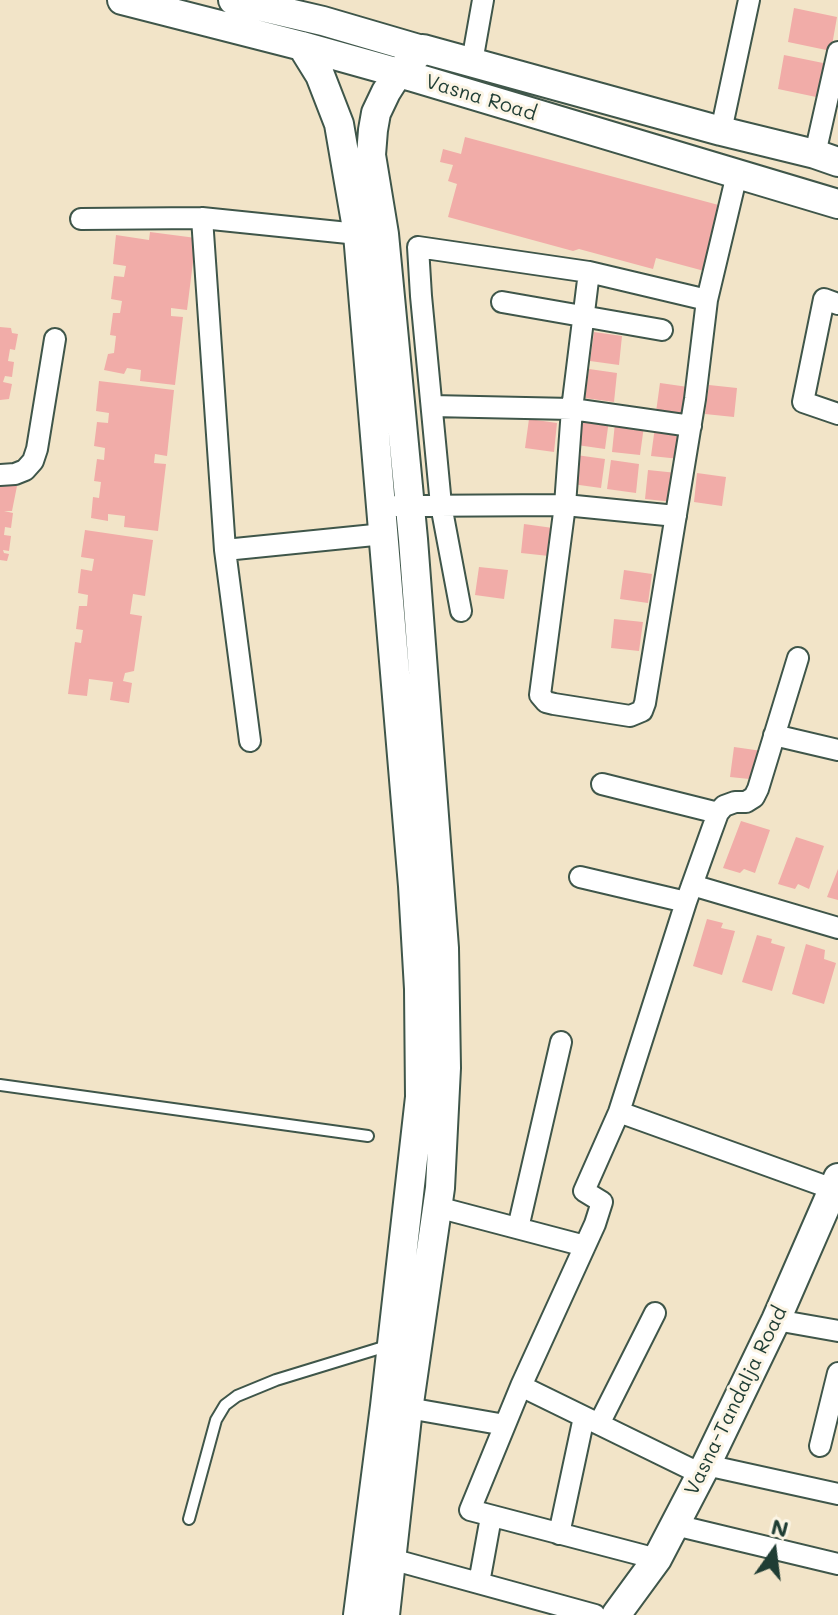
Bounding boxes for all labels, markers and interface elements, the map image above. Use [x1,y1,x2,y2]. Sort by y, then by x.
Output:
street label: Vasna Road [423,70,539,126]
street label: Vasna-Tandalja Road [680,1303,792,1499]
north arrow [734,1511,814,1591]
text: N [768,1511,792,1543]

